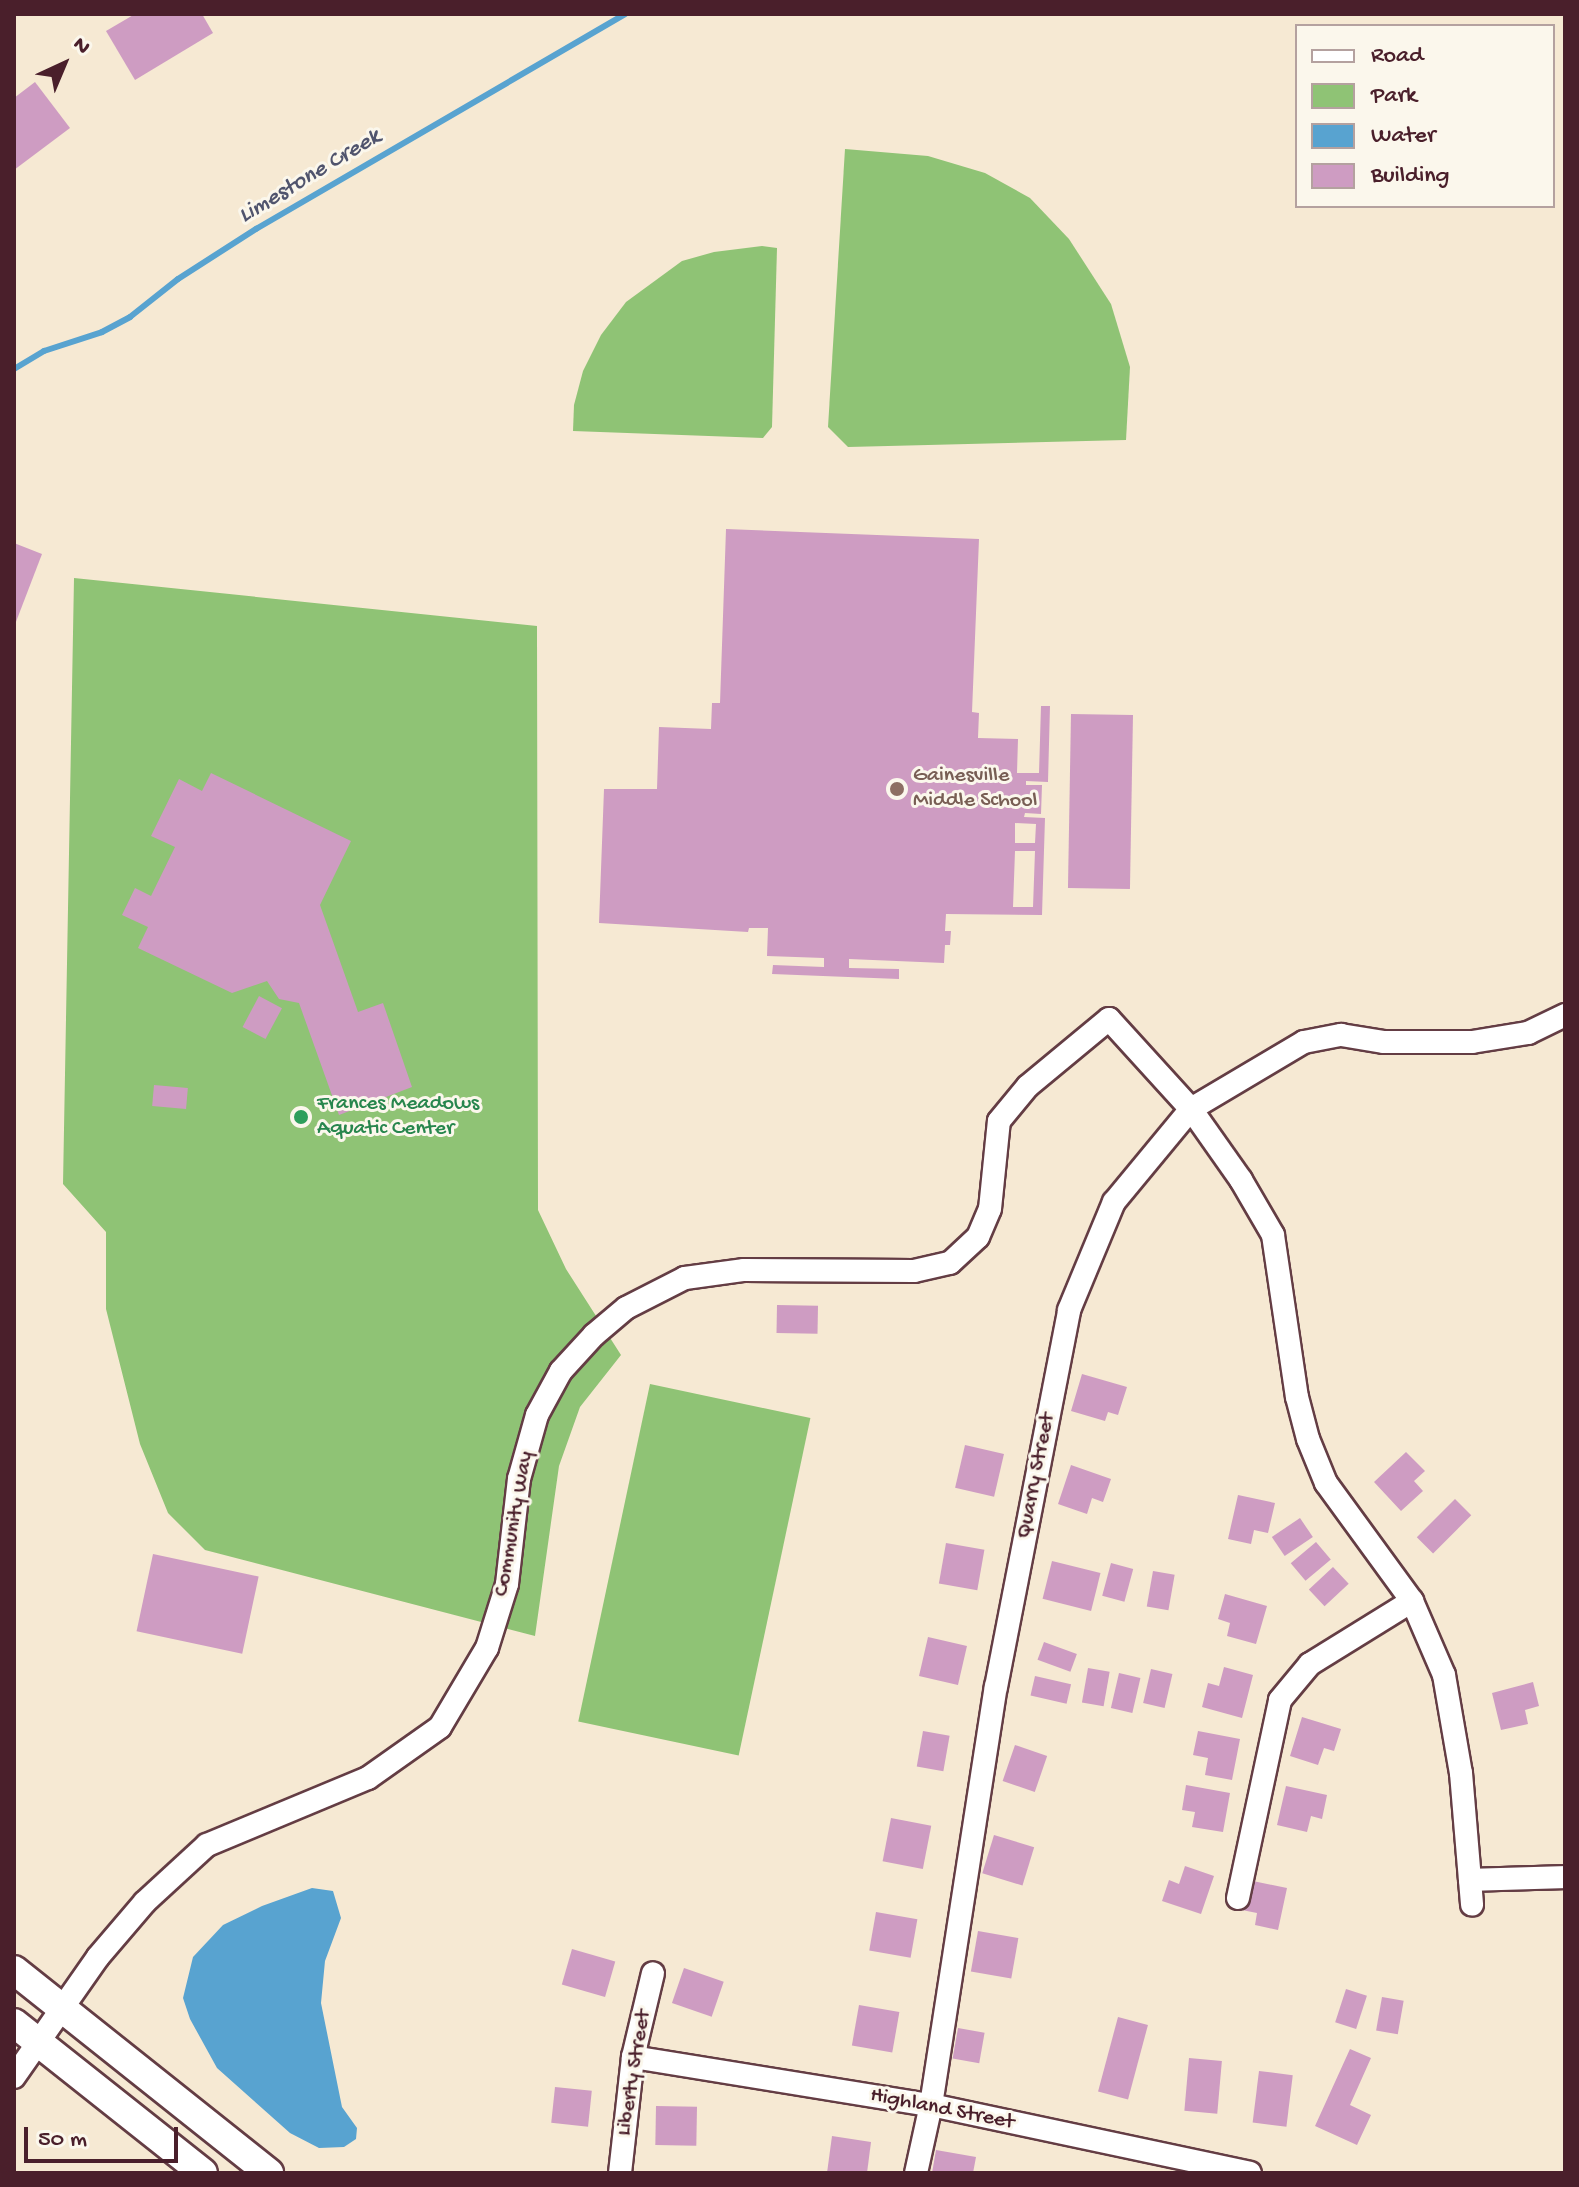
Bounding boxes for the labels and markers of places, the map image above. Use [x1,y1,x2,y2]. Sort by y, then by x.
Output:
place label: Gainesville Middle School [913,763,1037,814]
marker: Gainesville Middle School [888,780,906,798]
place label: Frances Meadows Aquatic Center [317,1091,479,1142]
marker: Frances Meadows Aquatic Center [292,1108,310,1126]

